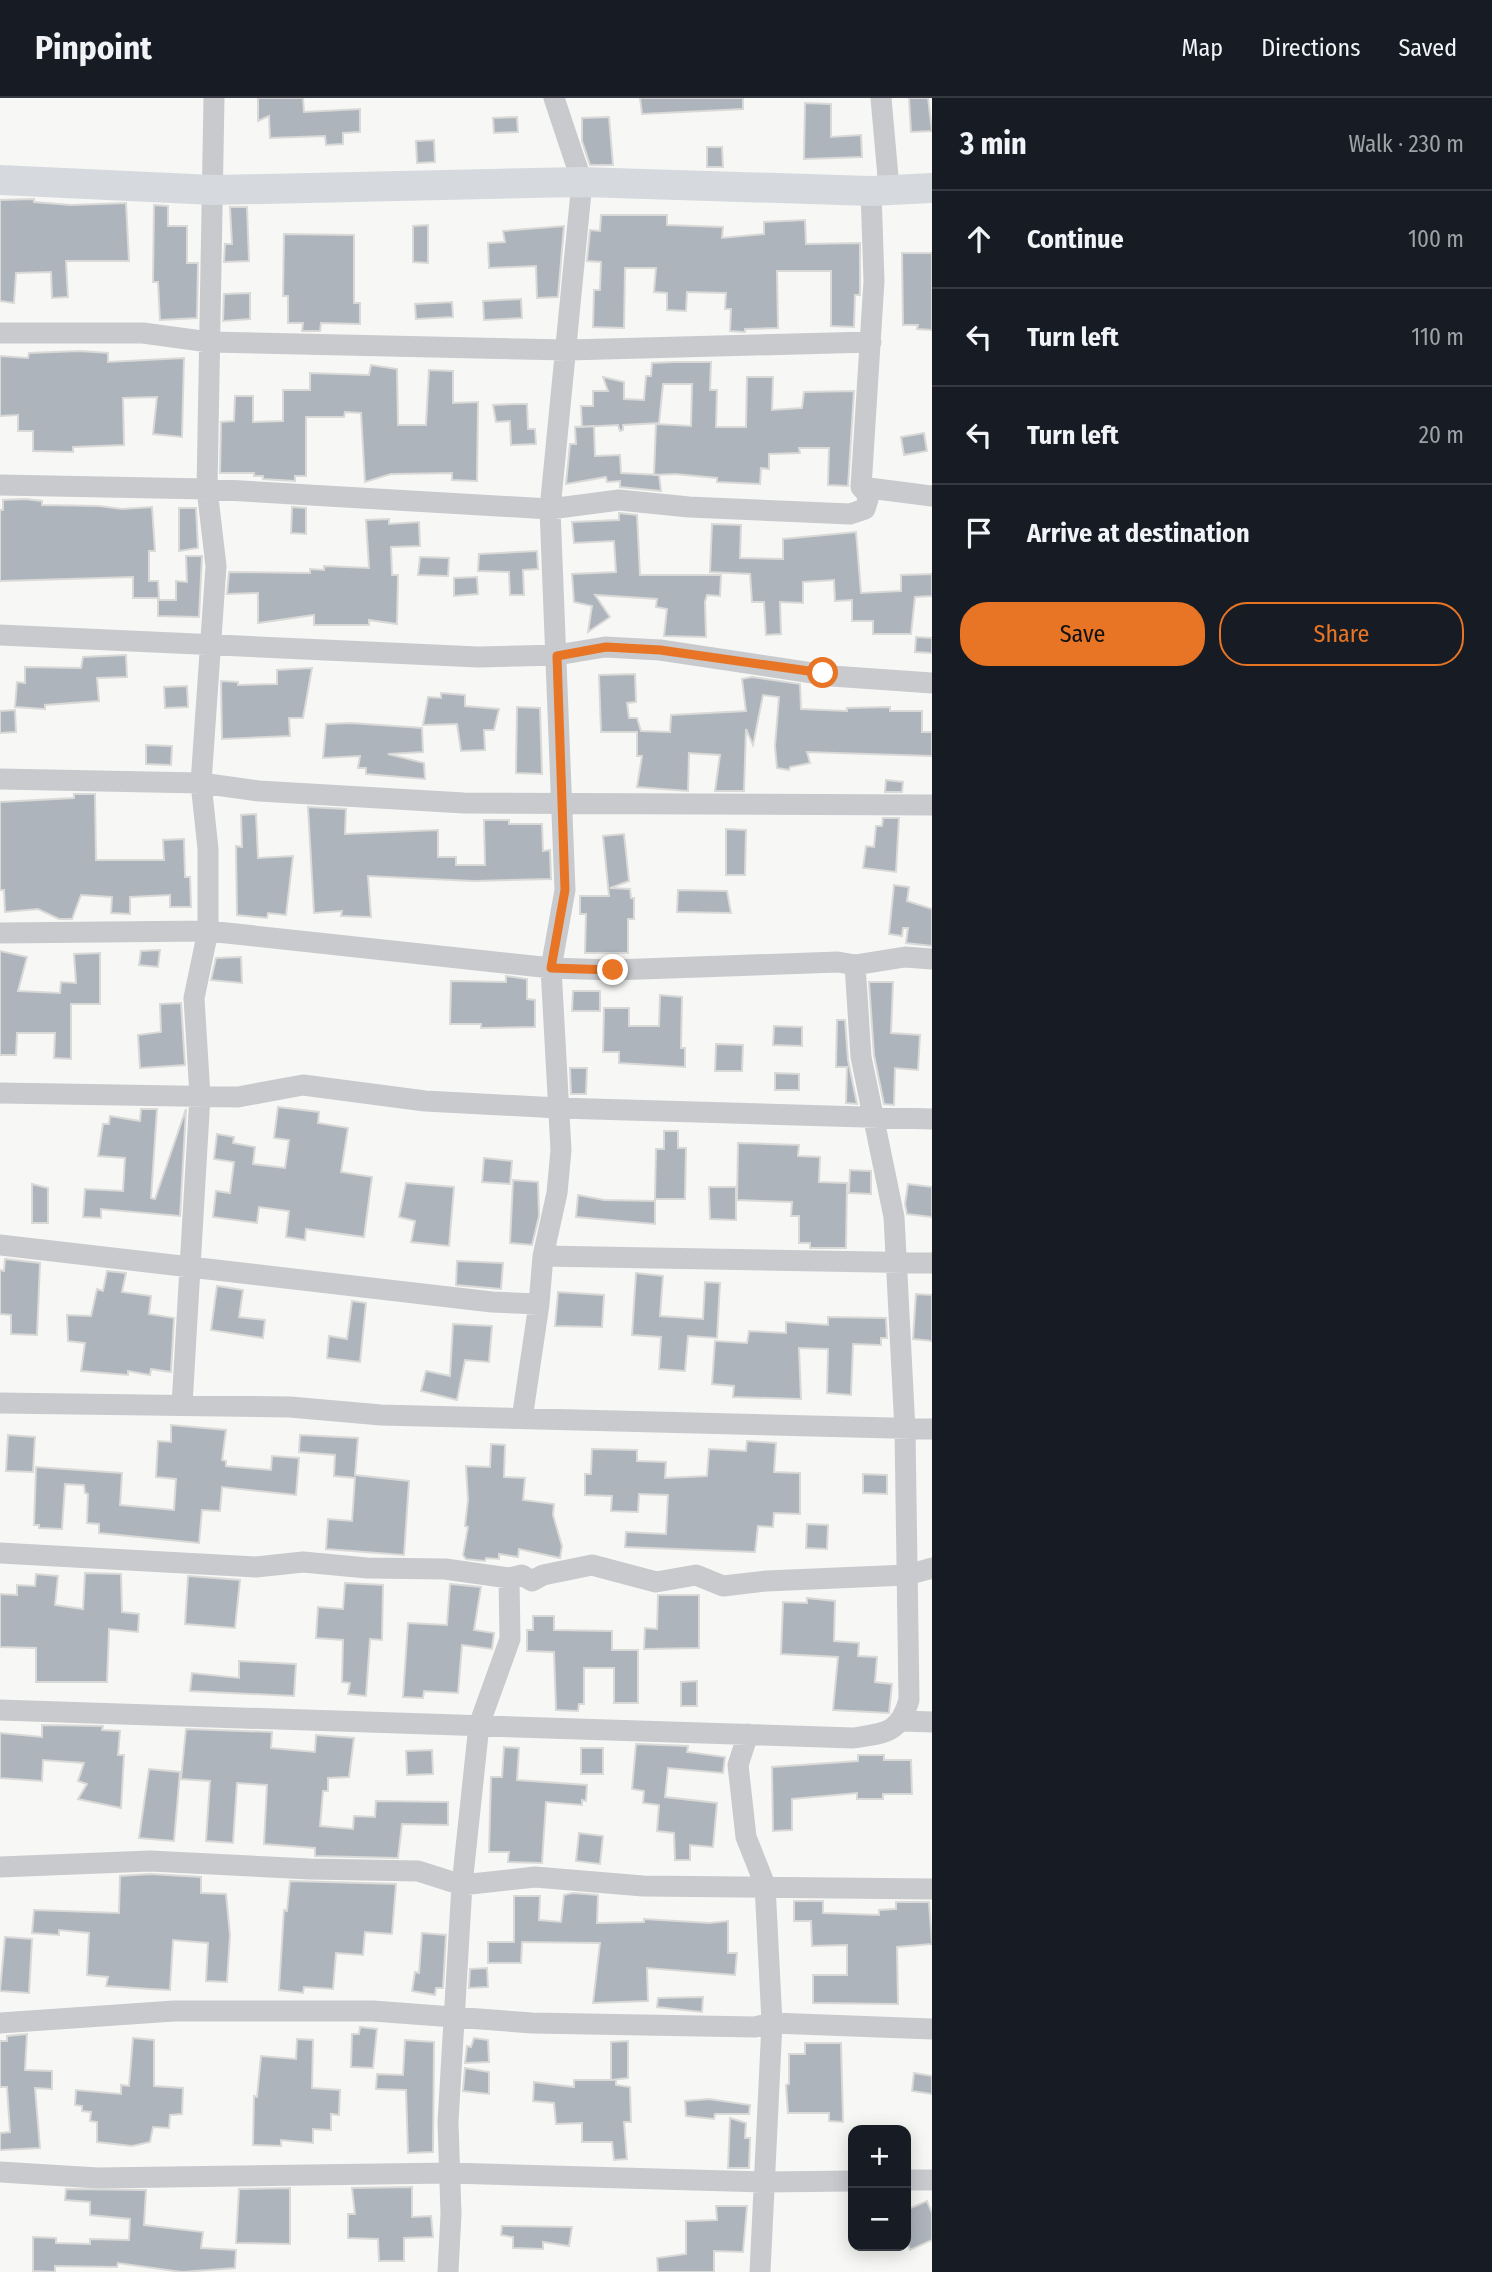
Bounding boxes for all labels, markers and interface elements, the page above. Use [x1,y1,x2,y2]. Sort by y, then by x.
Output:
text: Pinpoint [35,28,152,68]
text: Map [1182,34,1223,62]
text: Directions [1261,34,1360,62]
text: Saved [1398,34,1457,62]
text: 3 min [960,126,1027,162]
text: Walk · 230 m [1348,130,1464,158]
icon: ahead [960,220,998,258]
text: Continue [1027,224,1124,255]
text: 100 m [1408,225,1464,253]
icon: left [960,318,998,356]
text: Turn left [1027,322,1119,353]
text: 110 m [1411,323,1464,351]
icon: left [960,416,998,454]
text: Turn left [1027,420,1119,451]
text: 20 m [1419,421,1464,449]
icon: arrive [960,514,998,552]
text: Arrive at destination [1027,518,1250,549]
button: Save [960,602,1205,666]
button: Share [1219,602,1464,666]
route start [807,657,838,688]
route end [597,954,628,985]
map controls [848,2125,911,2251]
button: + [848,2125,911,2188]
button: − [848,2188,911,2251]

